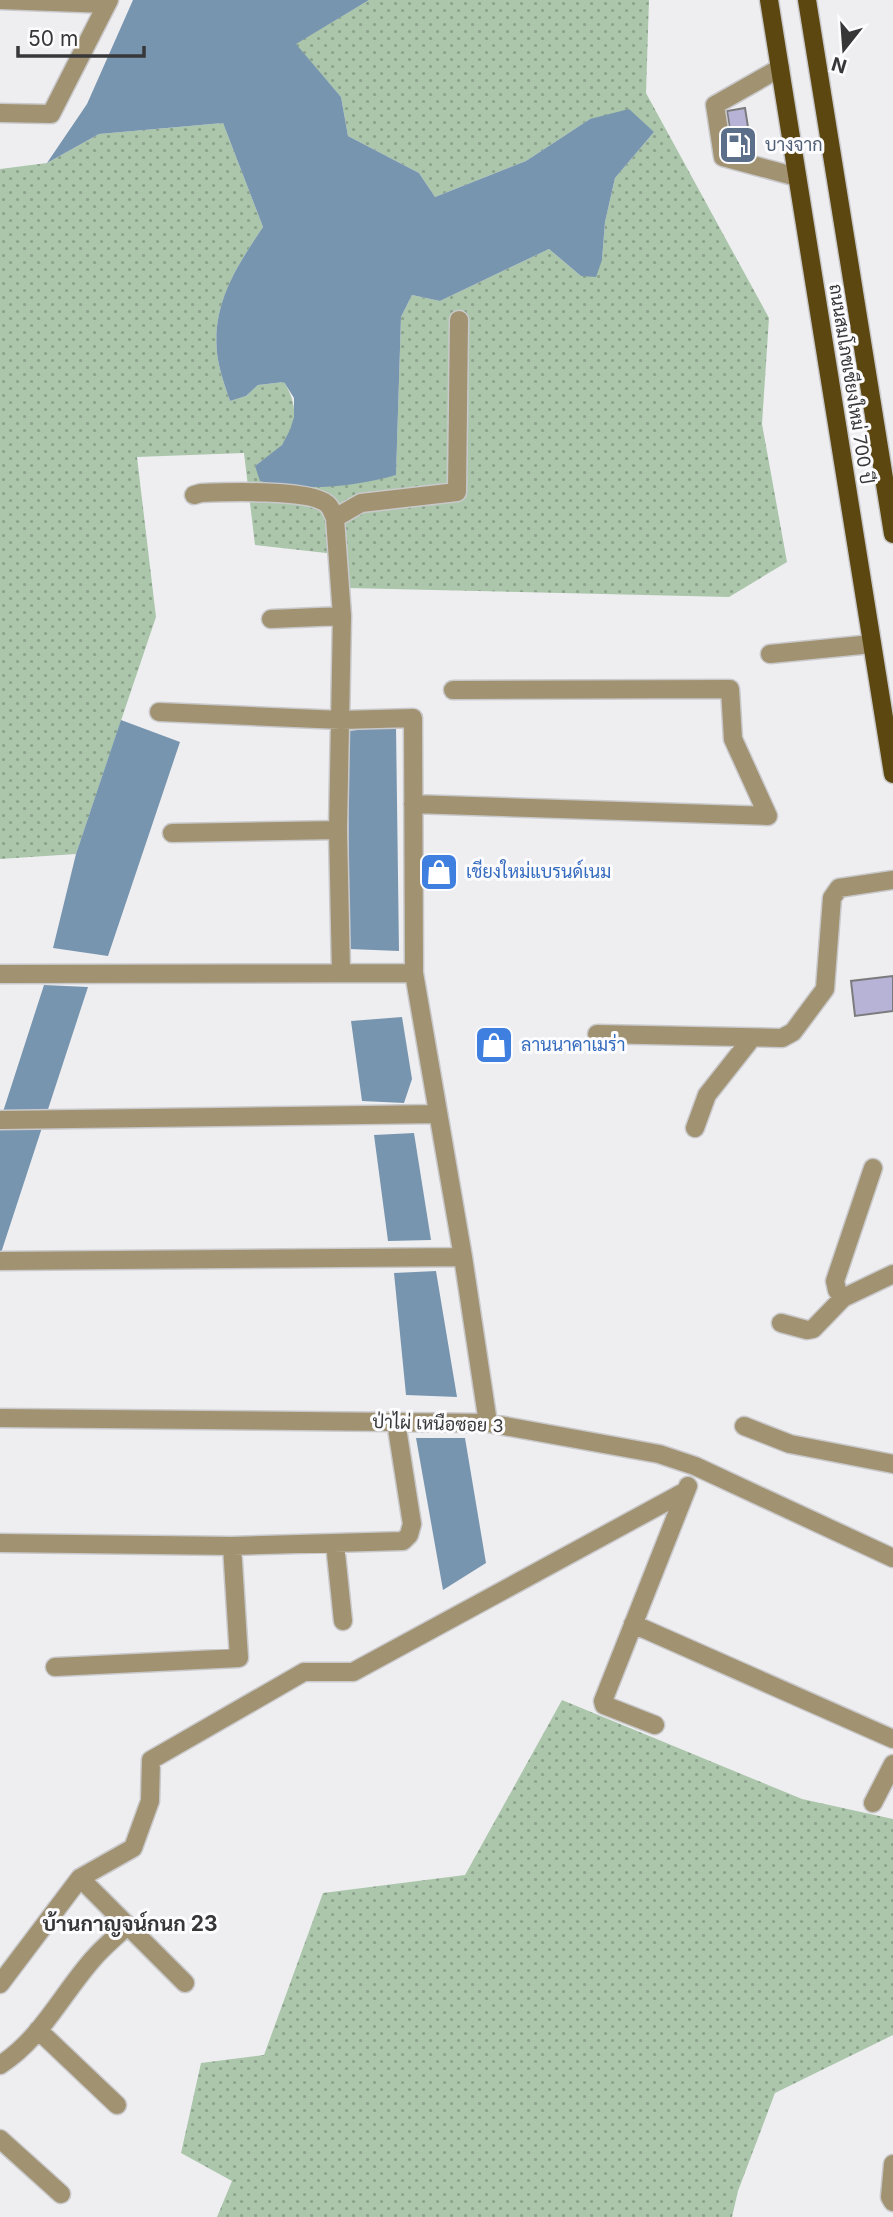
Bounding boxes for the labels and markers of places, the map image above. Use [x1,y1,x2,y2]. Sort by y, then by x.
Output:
fuel station icon: บางจาก [717,124,759,166]
place label: บางจาก [765,134,823,155]
shop icon: เชียงใหม่แบรนด์เนม [418,851,460,893]
place label: เชียงใหม่แบรนด์เนม [466,859,611,882]
shop icon: ลานนาคาเมร่า [473,1024,515,1066]
place label: ลานนาคาเมร่า [521,1033,626,1055]

